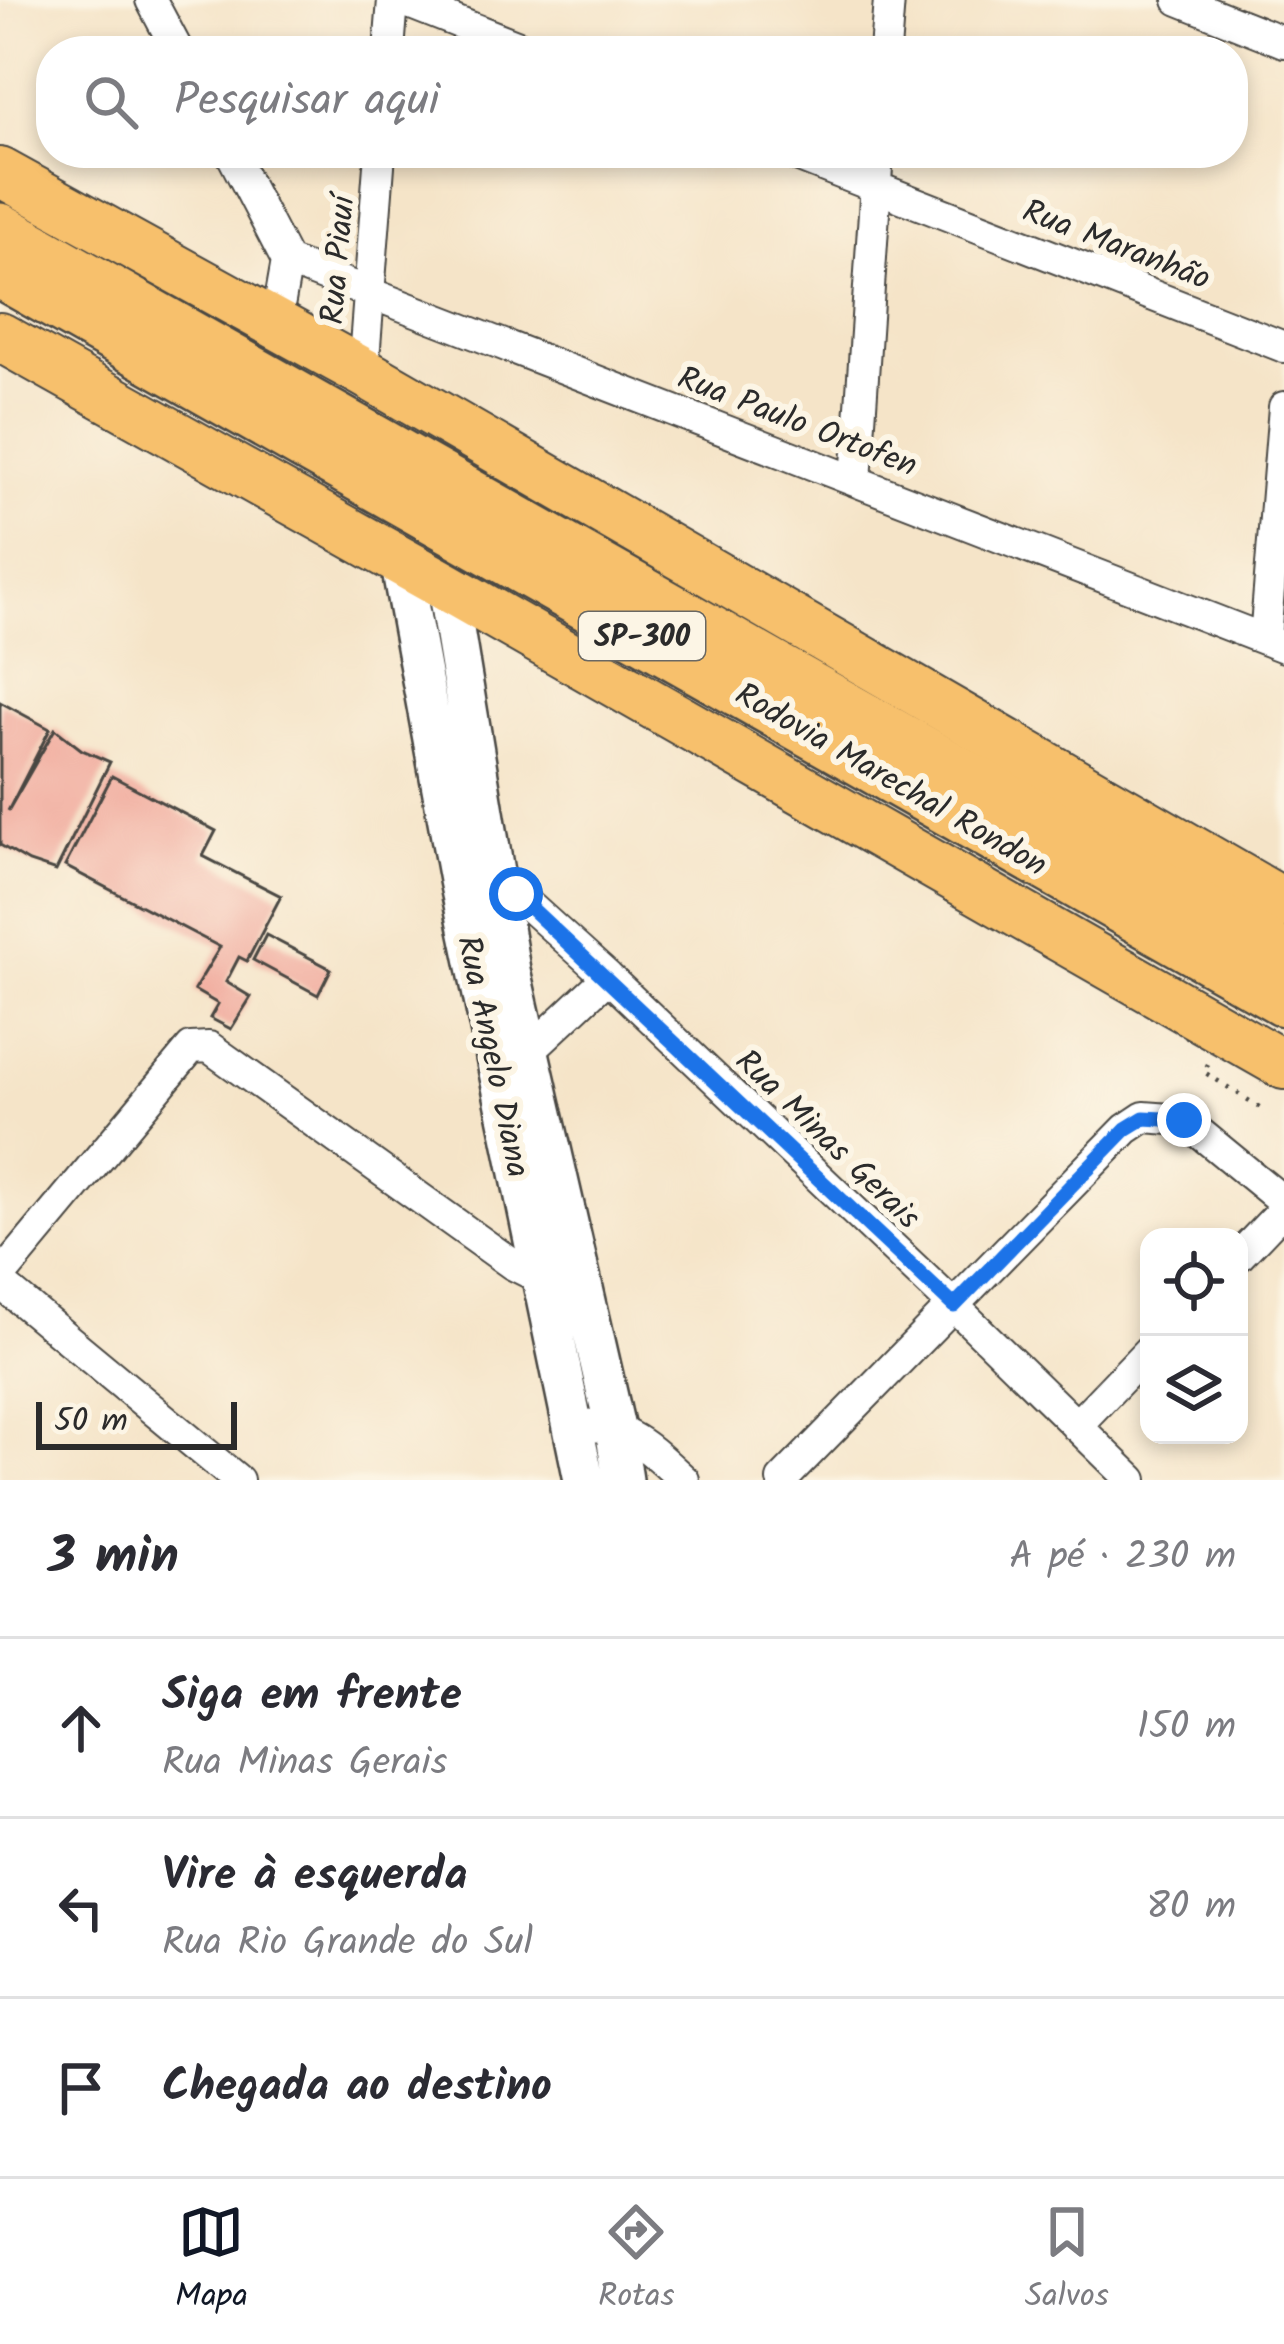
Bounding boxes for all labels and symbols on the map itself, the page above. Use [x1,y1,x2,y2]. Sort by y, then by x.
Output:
street label: Rua Maranhão [1014,186,1217,306]
street label: Rua Piauí [307,189,372,327]
street label: Rua Paulo Ortofen [669,353,924,493]
road number: SP-300 [579,612,705,660]
street label: Rodovia Marechal Rondon [724,670,1057,892]
route start [489,867,543,921]
street label: Rua Angelo Diana [440,931,543,1183]
street label: Rua Minas Gerais [721,1038,932,1243]
route end [1157,1093,1211,1147]
scale bar [36,1396,237,1449]

